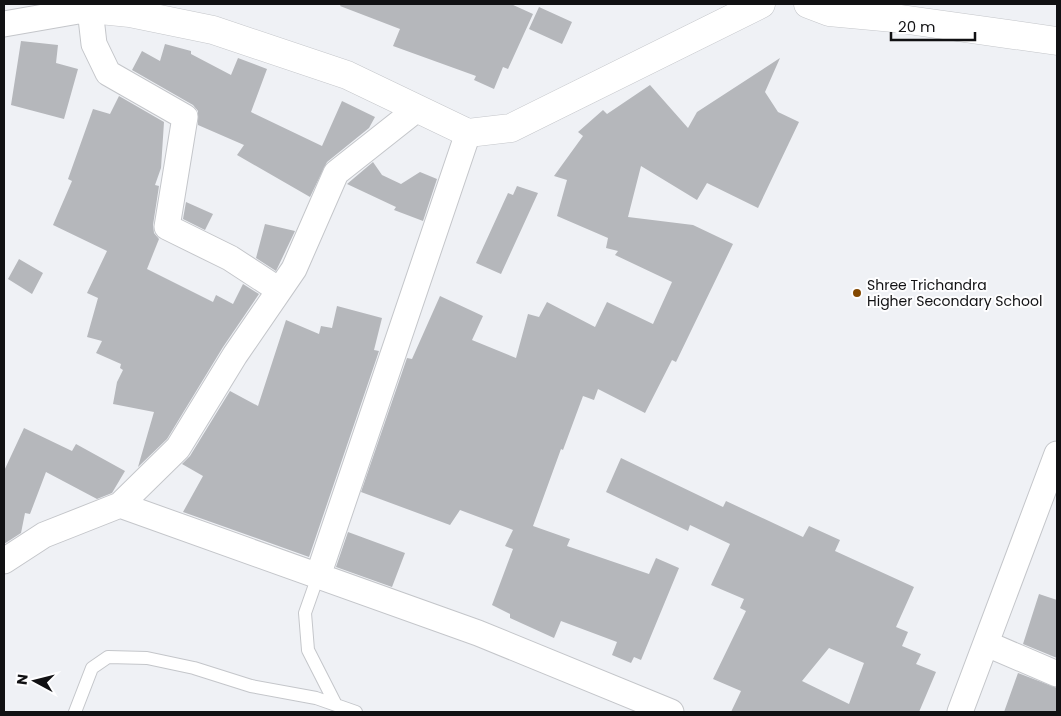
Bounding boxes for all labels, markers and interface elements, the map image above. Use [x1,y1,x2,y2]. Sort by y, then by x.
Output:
scale bar [891,10,975,42]
text: 20 m [898,16,936,37]
place label: Shree Trichandra Higher Secondary School [867,275,1042,311]
marker: Shree Trichandra Higher Secondary School [851,287,863,299]
north arrow [10,656,60,706]
text: N [12,673,33,686]

